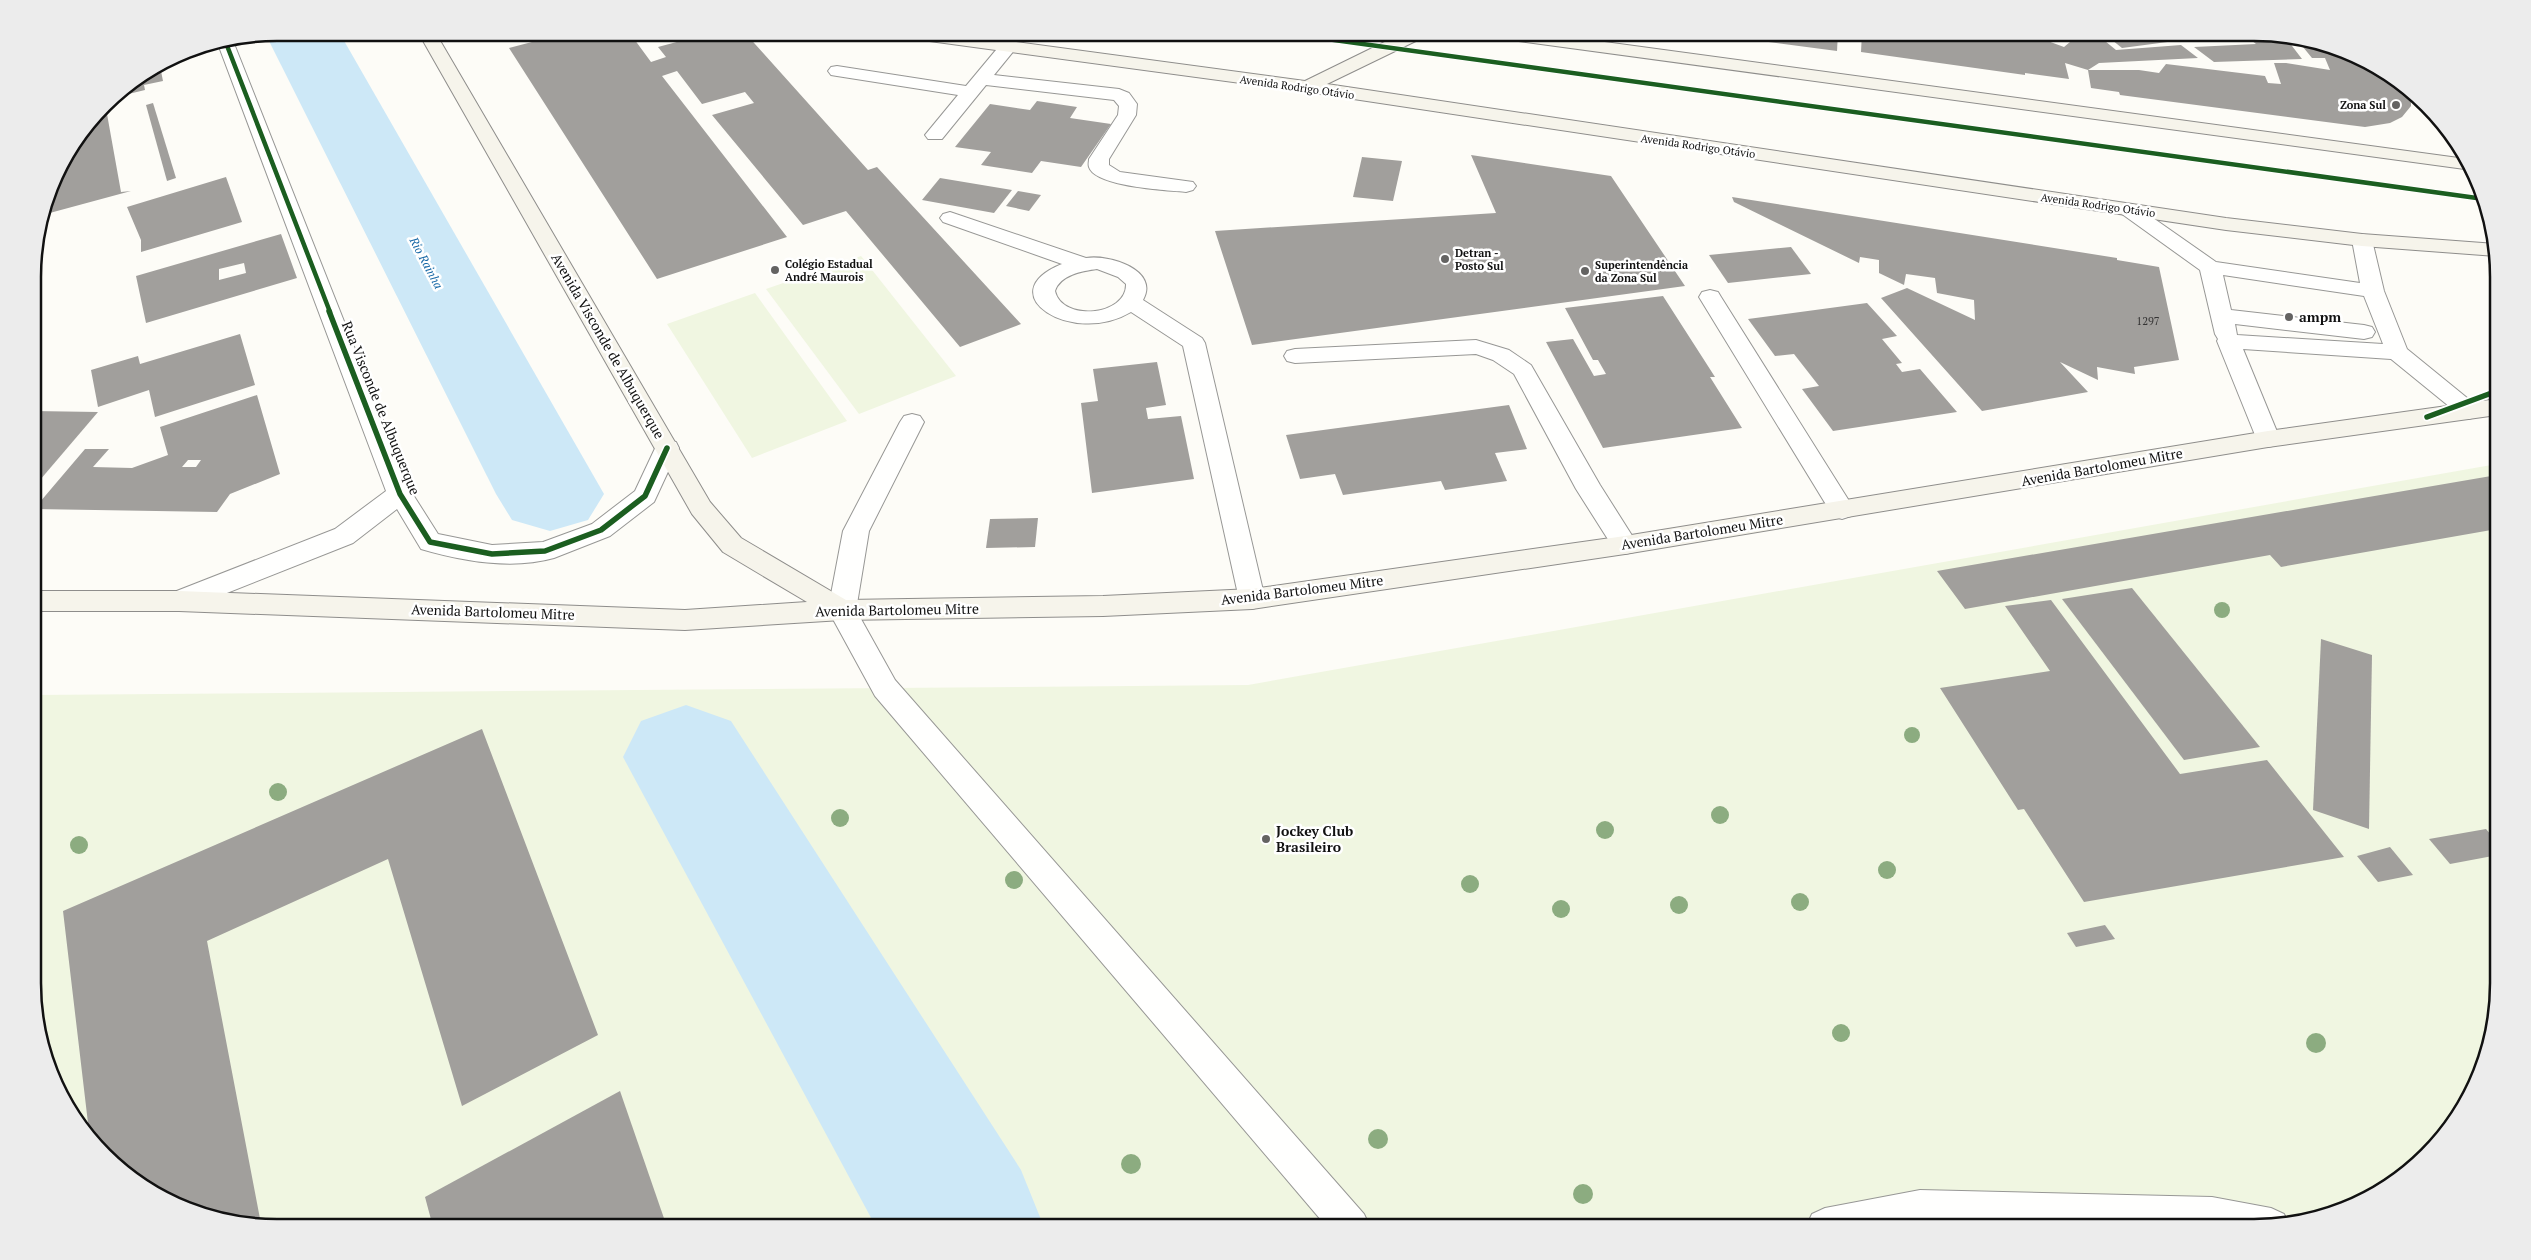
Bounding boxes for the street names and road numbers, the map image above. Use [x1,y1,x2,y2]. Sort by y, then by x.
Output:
street label: Avenida Rodrigo Otávio [1239,72,1355,102]
street label: Avenida Rodrigo Otávio [1640,131,1756,161]
street label: Avenida Rodrigo Otávio [2040,190,2156,220]
street label: Avenida Visconde de Albuquerque [547,249,670,442]
street label: Rua Visconde de Albuquerque [338,318,425,497]
street label: Avenida Bartolomeu Mitre [2020,443,2184,490]
street label: Avenida Bartolomeu Mitre [1620,509,1784,554]
street label: Avenida Bartolomeu Mitre [1220,570,1384,609]
street label: Avenida Bartolomeu Mitre [411,599,575,624]
street label: Avenida Bartolomeu Mitre [815,599,979,620]

